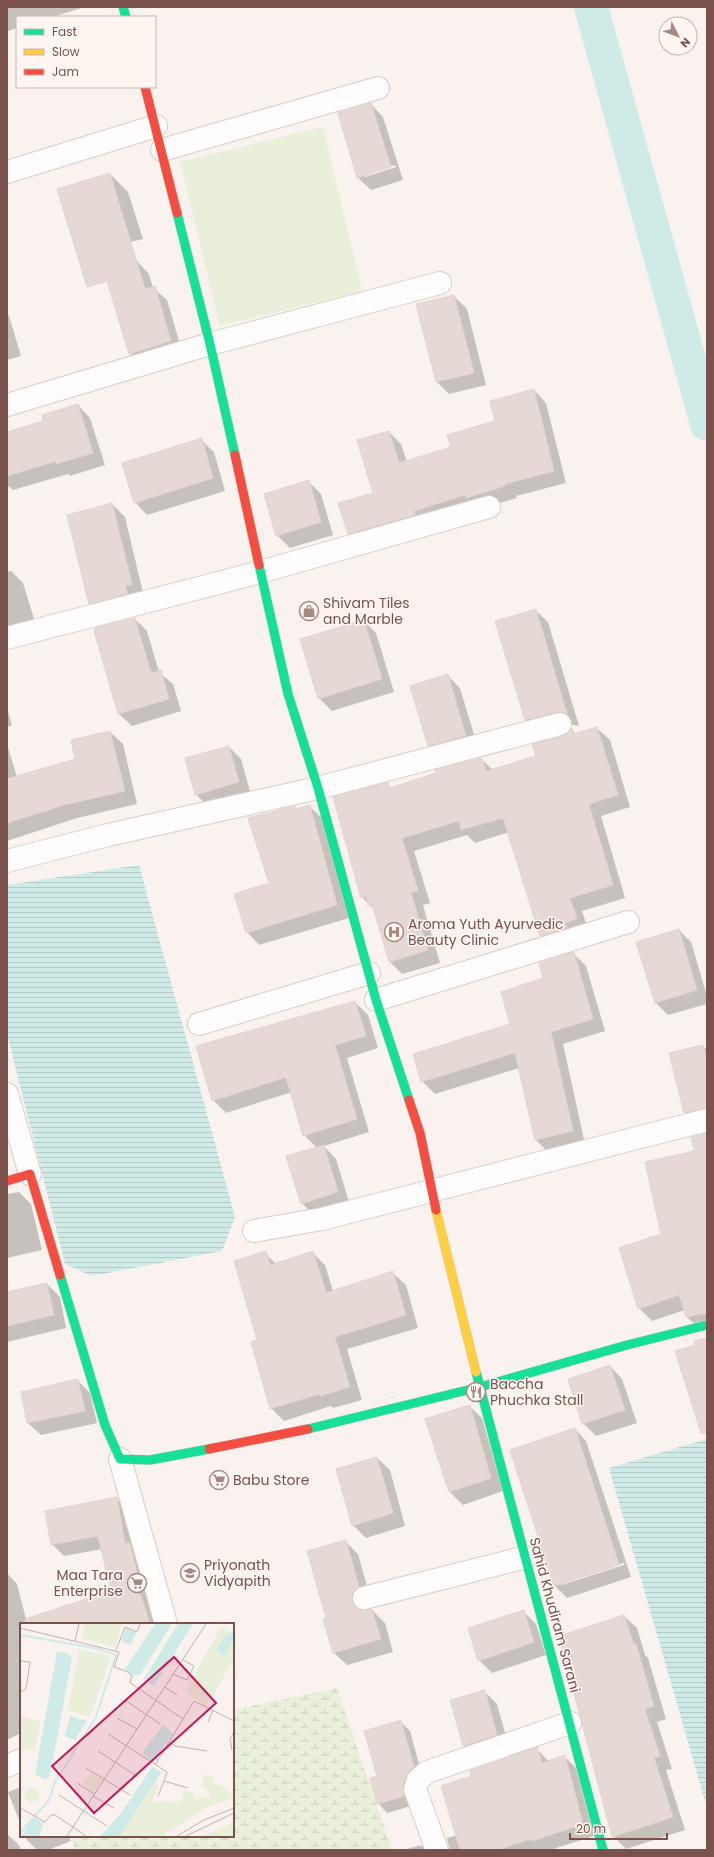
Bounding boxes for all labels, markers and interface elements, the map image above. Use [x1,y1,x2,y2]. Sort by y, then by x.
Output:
legend [16,16,156,88]
north arrow [658,16,698,56]
text: Fast [52,23,77,40]
text: N [677,34,694,51]
text: Slow [52,43,80,60]
text: Jam [52,63,79,80]
place label: Shivam Tiles and Marble [323,593,410,629]
shop icon: Shivam Tiles and Marble [298,600,320,622]
place label: Aroma Yuth Ayurvedic Beauty Clinic [408,914,564,950]
hospital icon: Aroma Yuth Ayurvedic Beauty Clinic [383,921,405,943]
place label: Baccha Phuchka Stall [490,1374,584,1410]
restaurant icon: Baccha Phuchka Stall [465,1381,487,1403]
supermarket icon: Babu Store [208,1469,230,1491]
place label: Babu Store [233,1470,310,1490]
street label: Sahid Khudiram Sarani [525,1535,585,1695]
place label: Priyonath Vidyapith [204,1555,271,1591]
school or university icon: Priyonath Vidyapith [179,1562,201,1584]
place label: Maa Tara Enterprise [54,1565,123,1601]
supermarket icon: Maa Tara Enterprise [126,1572,148,1594]
inset map [20,1623,234,1837]
scale bar [570,1815,667,1841]
text: 20 m [576,1820,606,1837]

